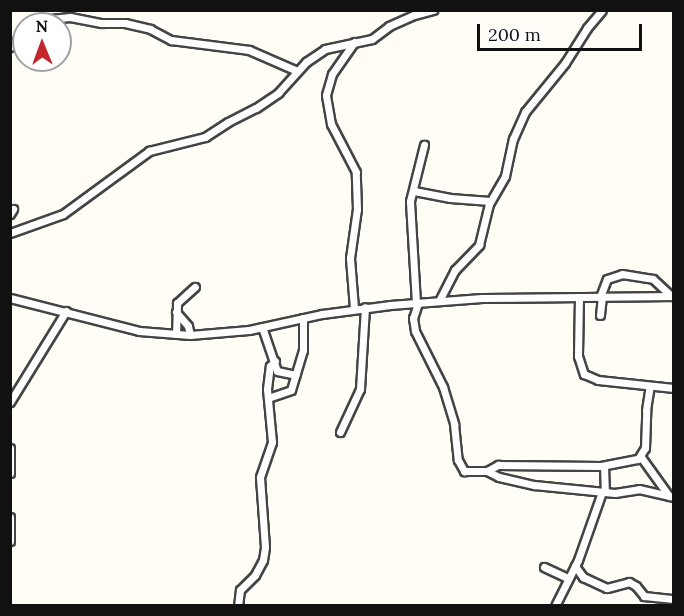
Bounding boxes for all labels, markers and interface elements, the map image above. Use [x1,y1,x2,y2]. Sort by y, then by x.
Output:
north arrow [12,12,72,72]
scale bar [480,12,645,50]
text: N [35,16,48,36]
text: 200 m [488,23,541,46]

